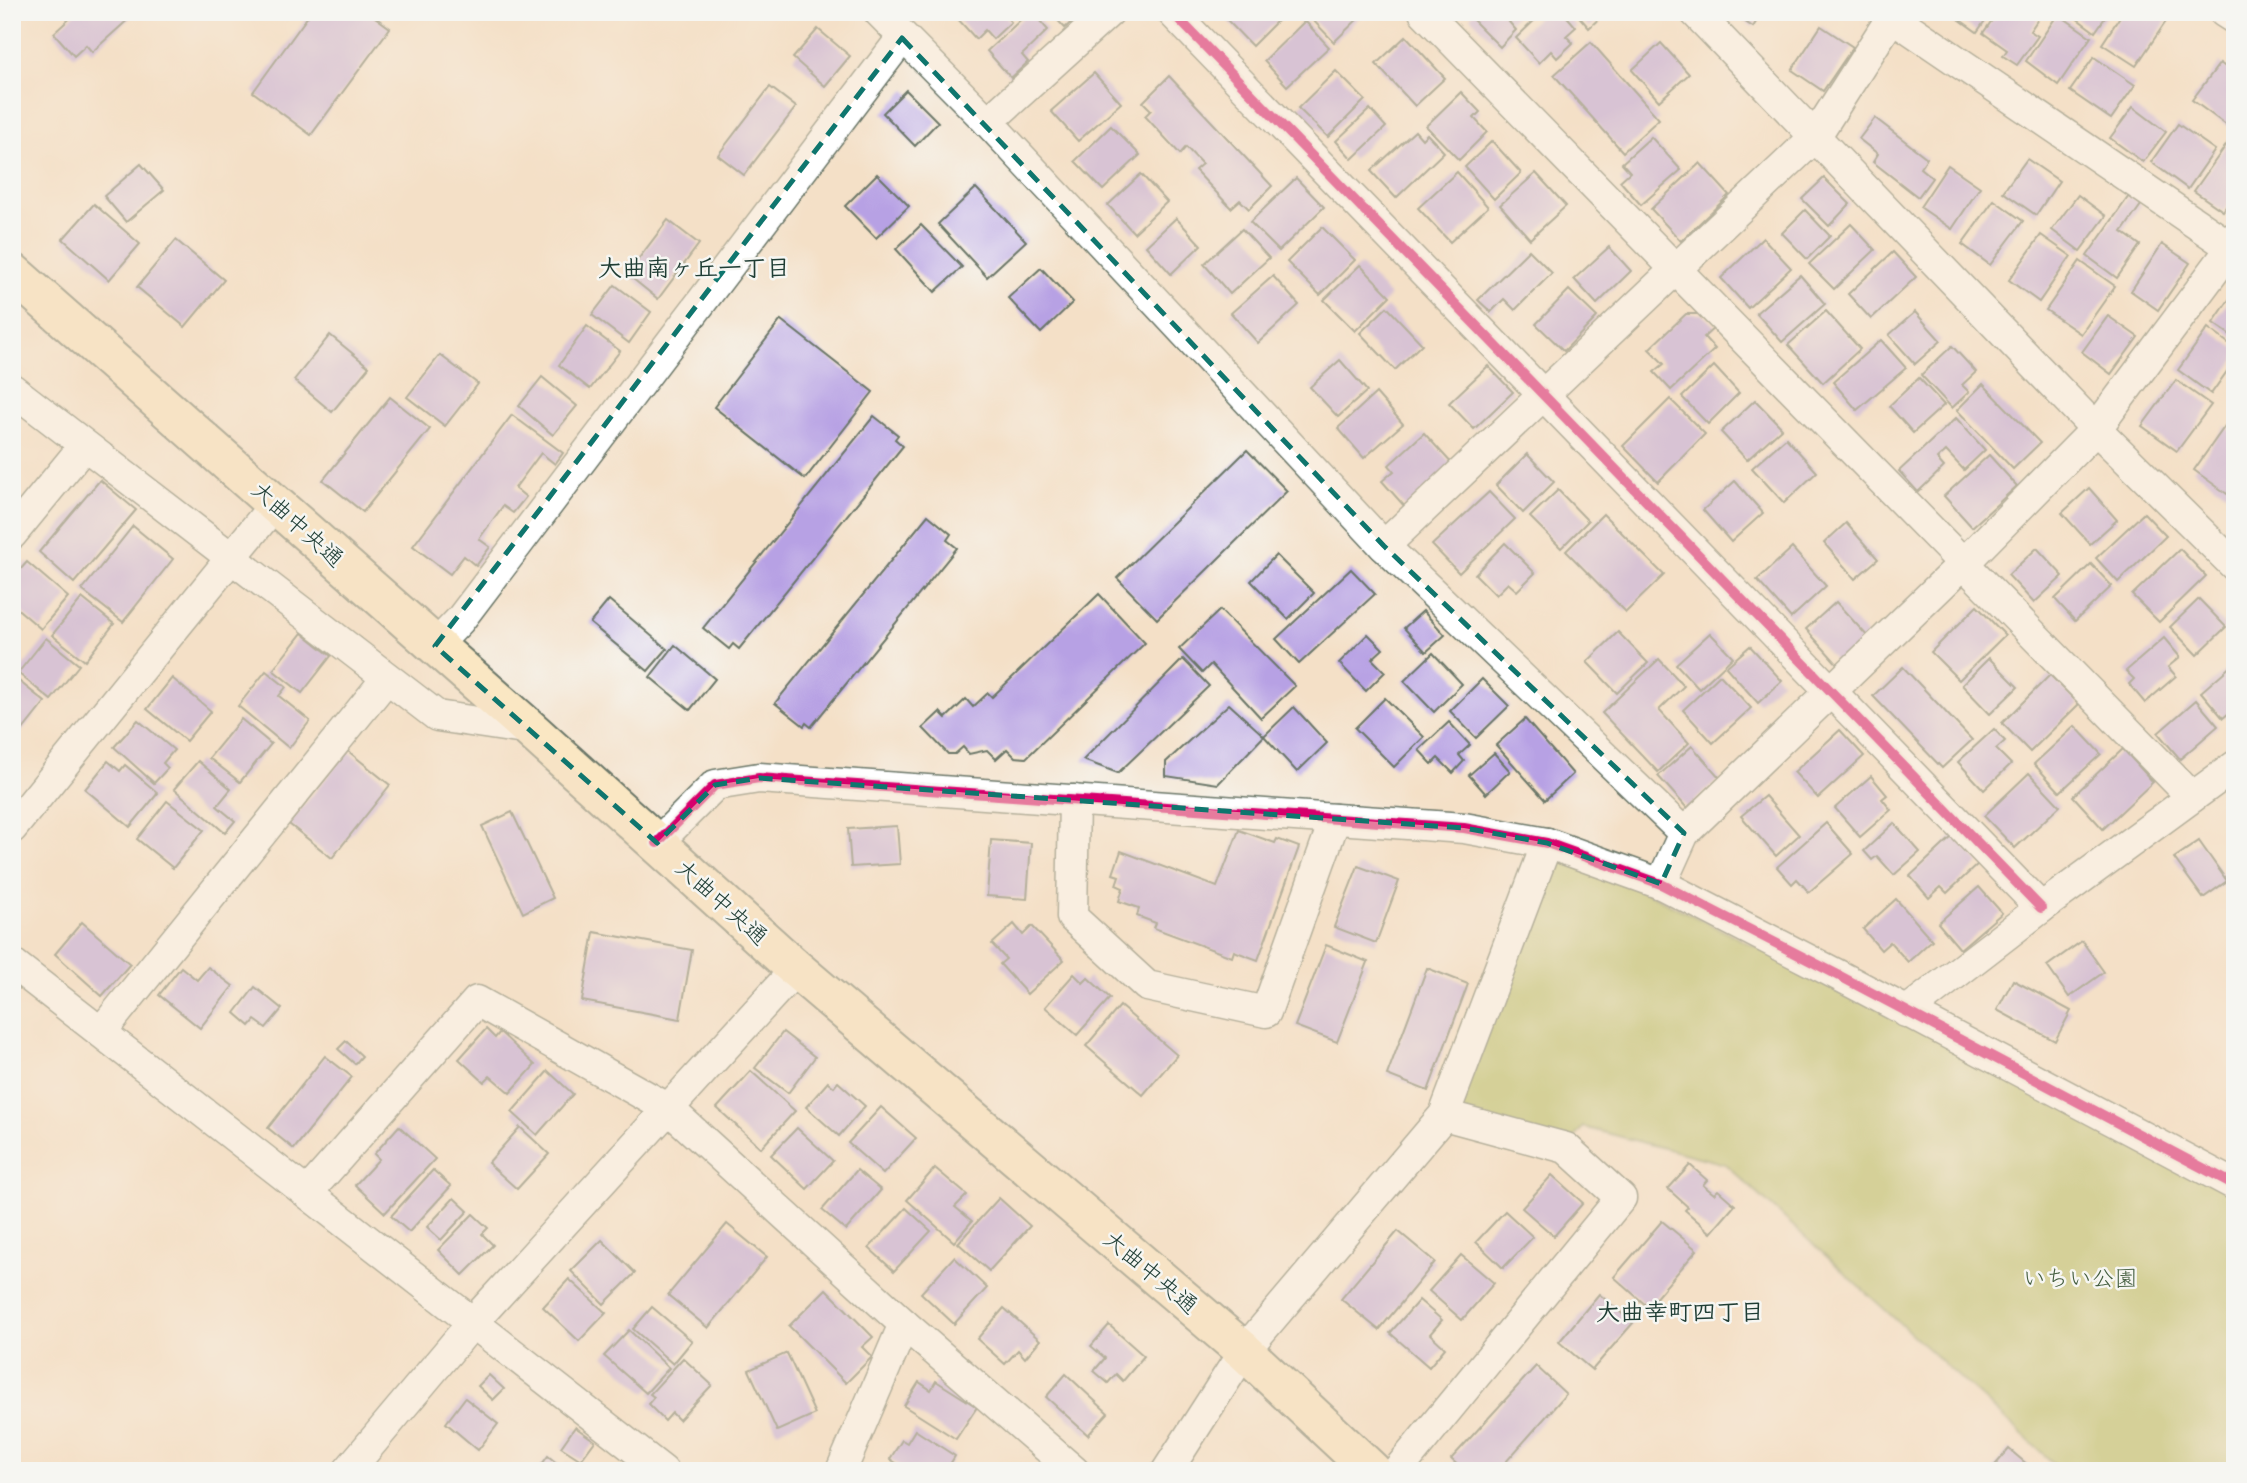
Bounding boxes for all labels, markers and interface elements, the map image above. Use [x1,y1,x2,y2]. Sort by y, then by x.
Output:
district label: 大曲南ヶ丘一丁目 [598,248,790,284]
street label: 大曲中央通 [245,471,353,574]
street label: 大曲中央通 [669,849,777,952]
street label: 大曲中央通 [1097,1220,1207,1321]
park label: いちい公園 [2023,1259,2138,1294]
district label: 大曲幸町四丁目 [1596,1292,1764,1328]

